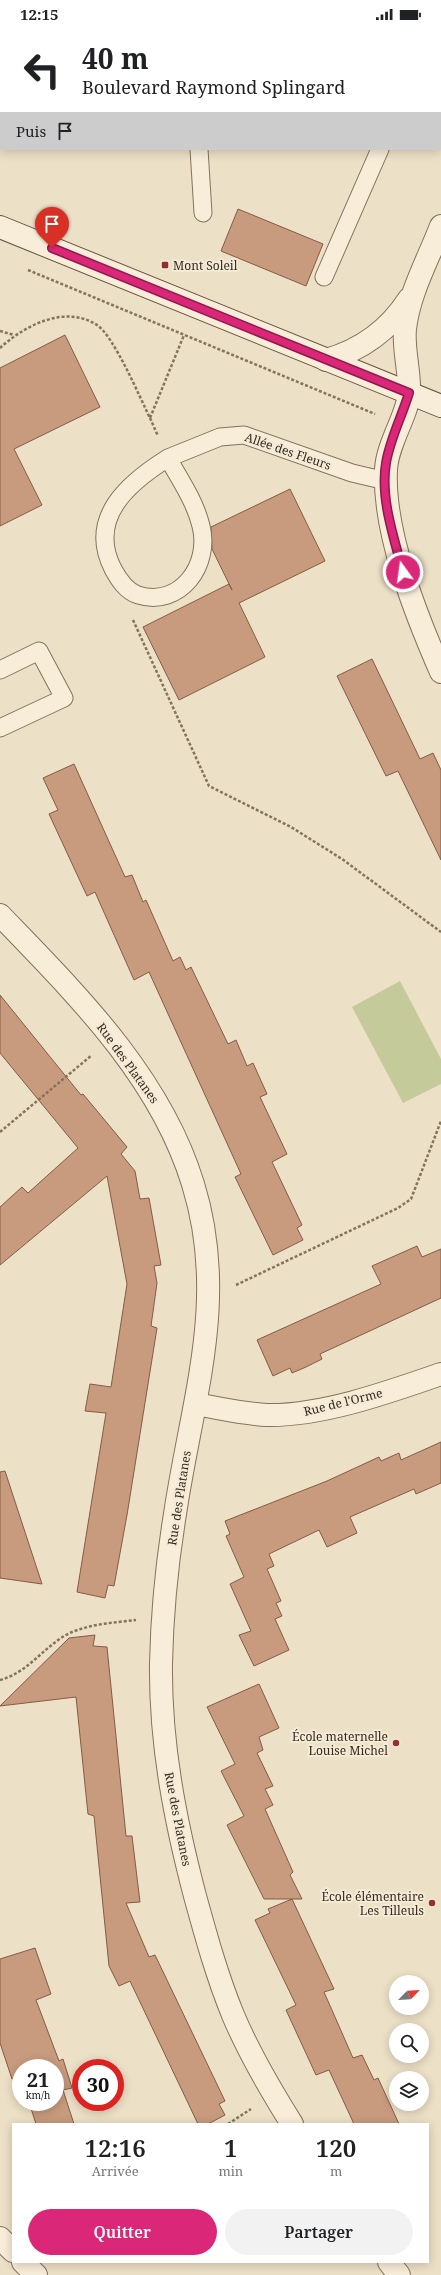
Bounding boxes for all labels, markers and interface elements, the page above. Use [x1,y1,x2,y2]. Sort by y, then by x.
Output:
text: 12:15 [20,4,58,24]
text: 40 m [82,39,149,77]
icon: left [16,44,68,96]
text: Boulevard Raymond Splingard [82,75,345,99]
icon: arrive [54,120,76,142]
text: Puis [16,121,46,141]
pin [35,207,69,248]
icon: arrive [41,213,63,235]
place label: Mont Soleil [173,257,238,274]
marker: Mont Soleil [160,260,170,270]
street label: Allée des Fleurs [243,428,333,474]
position arrow [382,551,424,593]
street label: Rue des Platanes [93,1019,163,1107]
street label: Rue de l'Orme [302,1384,384,1420]
street label: Rue des Platanes [163,1449,195,1547]
place label: École maternelle Louise Michel [292,1728,388,1759]
marker: École maternelle Louise Michel [391,1738,401,1748]
street label: Rue des Platanes [161,1770,195,1868]
place label: École élémentaire Les Tilleuls [321,1888,424,1919]
marker: École élémentaire Les Tilleuls [427,1898,437,1908]
north arrow [389,1975,429,2015]
map controls [389,1975,429,2111]
button: search [389,2023,429,2063]
speed limit sign: 30 [72,2059,124,2111]
text: 21 [27,2066,49,2093]
button: layers [389,2071,429,2111]
text: km/h [26,2088,50,2102]
text: 12:16 [85,2131,146,2164]
text: 1 [224,2131,238,2164]
text: 120 [316,2131,356,2164]
text: Arrivée [92,2162,139,2180]
text: min [218,2162,243,2180]
text: m [330,2162,342,2180]
button: Quitter [28,2209,217,2255]
button: Partager [225,2209,413,2255]

